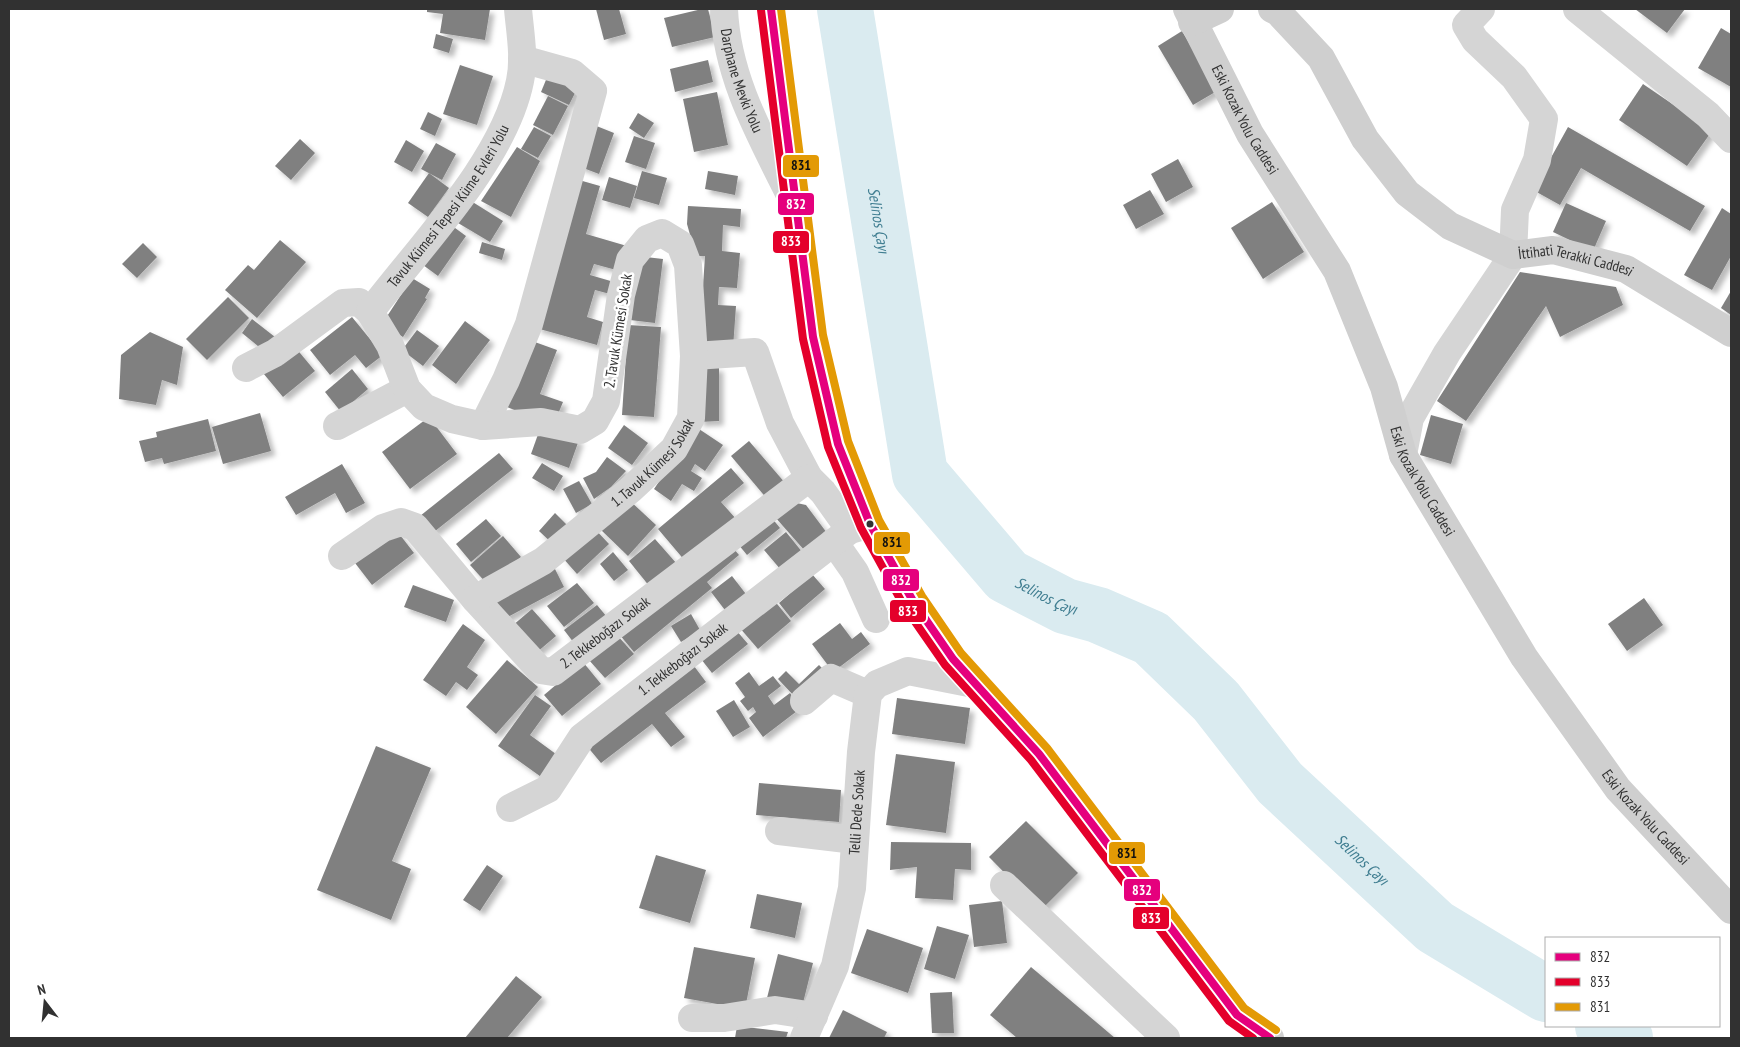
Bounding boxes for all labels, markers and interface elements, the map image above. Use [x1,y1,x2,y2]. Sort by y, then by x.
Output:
street label: Darphane Mevki Yolu [717,27,768,135]
street label: Eski Kozak Yolu Caddesi [1208,62,1283,178]
street label: Tavuk Kümesi Tepesi Küme Evleri Yolu [383,121,513,291]
line badge: 831 [782,154,820,178]
text: 831 [791,156,811,174]
water label: Selinos Çayı [864,186,894,256]
line badge: 832 [777,192,815,216]
text: 832 [786,195,806,213]
line badge: 833 [772,230,810,254]
text: 833 [781,232,801,250]
street label: İttihati Terakki Caddesi [1517,240,1637,280]
street label: 2. Tavuk Kümesi Sokak [599,272,636,389]
street label: 1. Tavuk Kümesi Sokak [607,415,698,511]
street label: Eski Kozak Yolu Caddesi [1386,424,1459,540]
unlabelled marker [865,519,875,529]
line badge: 831 [873,531,911,555]
text: 831 [882,533,902,551]
line badge: 832 [882,568,920,592]
text: 832 [891,571,911,589]
water label: Selinos Çayı [1012,572,1081,619]
street label: 2. Tekkeboğazı Sokak [556,592,654,672]
line badge: 833 [889,599,927,623]
text: 833 [898,602,918,620]
street label: 1. Tekkeboğazı Sokak [634,618,731,699]
street label: Eski Kozak Yolu Caddesi [1598,766,1694,869]
street label: Telli Dede Sokak [844,769,869,856]
water label: Selinos Çayı [1331,829,1394,890]
line badge: 831 [1108,841,1146,865]
text: 831 [1117,844,1137,862]
line badge: 832 [1123,878,1161,902]
text: 832 [1132,881,1152,899]
line badge: 833 [1132,906,1170,930]
text: 833 [1141,909,1161,927]
legend [1545,937,1720,1027]
text: 832 [1590,947,1610,966]
text: 833 [1590,972,1610,991]
north arrow [20,977,70,1027]
text: N [35,980,48,999]
text: 831 [1590,997,1610,1016]

